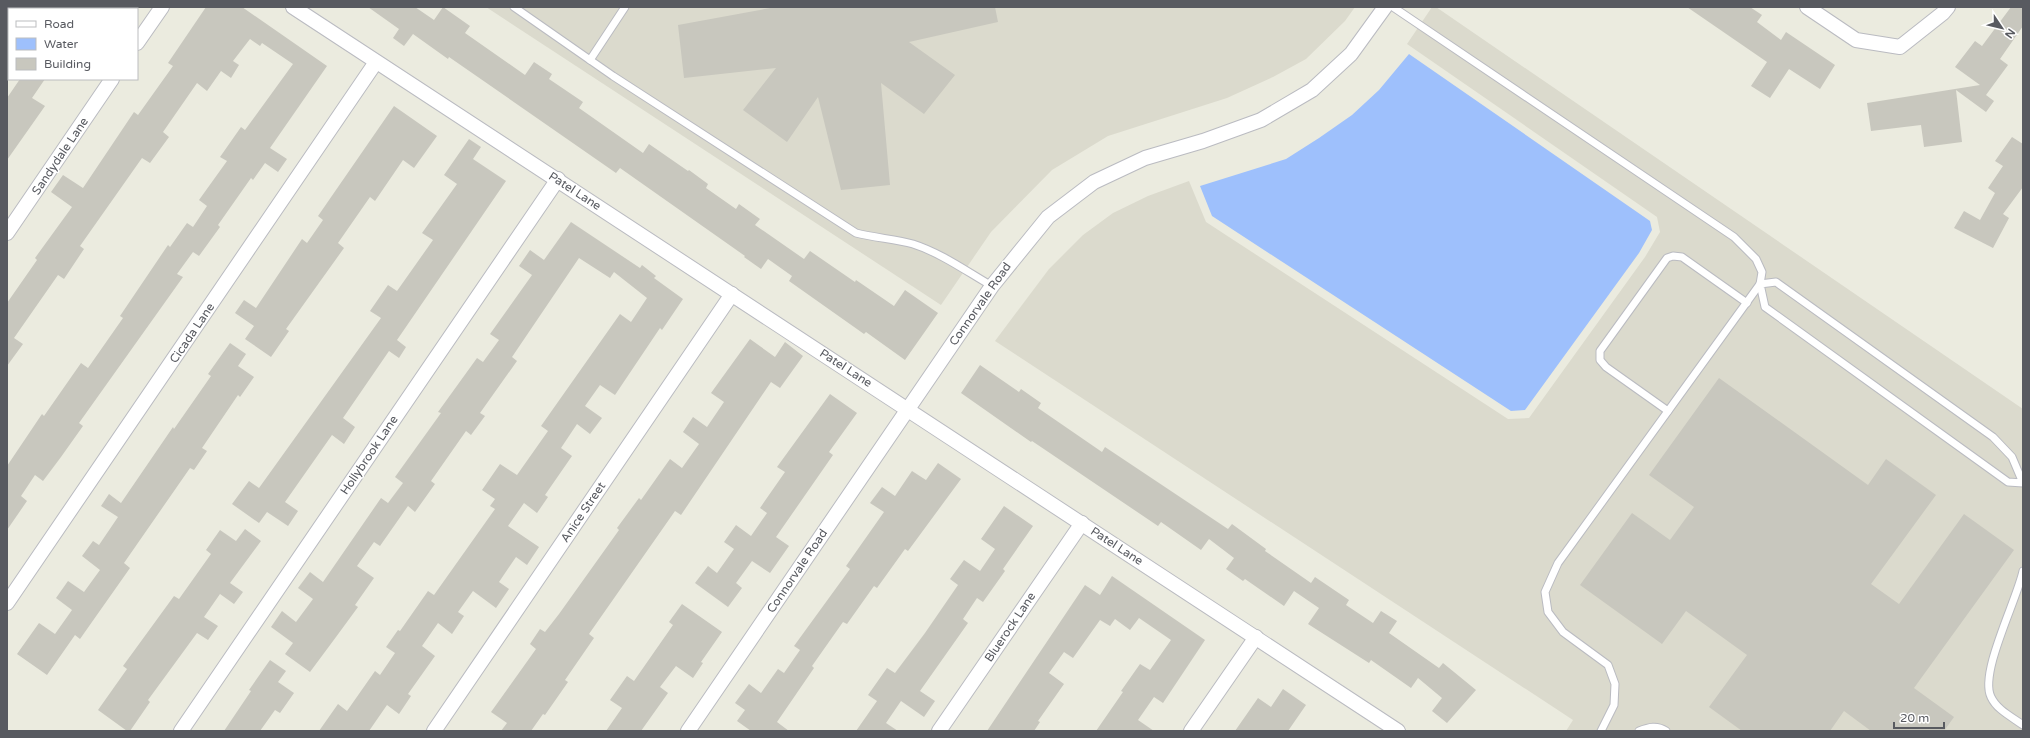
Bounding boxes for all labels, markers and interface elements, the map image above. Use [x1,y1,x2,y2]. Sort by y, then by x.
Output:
legend [8,8,138,80]
north arrow [1982,8,2022,48]
text: Road [44,17,74,31]
text: N [2002,26,2018,41]
text: Water [44,37,79,51]
text: Building [44,57,91,71]
street label: Sandydale Lane [29,114,91,197]
street label: Patel Lane [546,169,604,213]
street label: Connorvale Road [946,260,1014,348]
street label: Cicada Lane [167,300,217,366]
street label: Patel Lane [817,346,875,390]
street label: Hollybrook Lane [337,413,401,497]
street label: Anice Street [558,479,609,545]
street label: Patel Lane [1088,524,1146,568]
street label: Connorvale Road [764,526,830,616]
street label: Bluerock Lane [982,589,1039,664]
scale bar [1894,704,1944,730]
text: 20 m [1900,711,1929,725]

